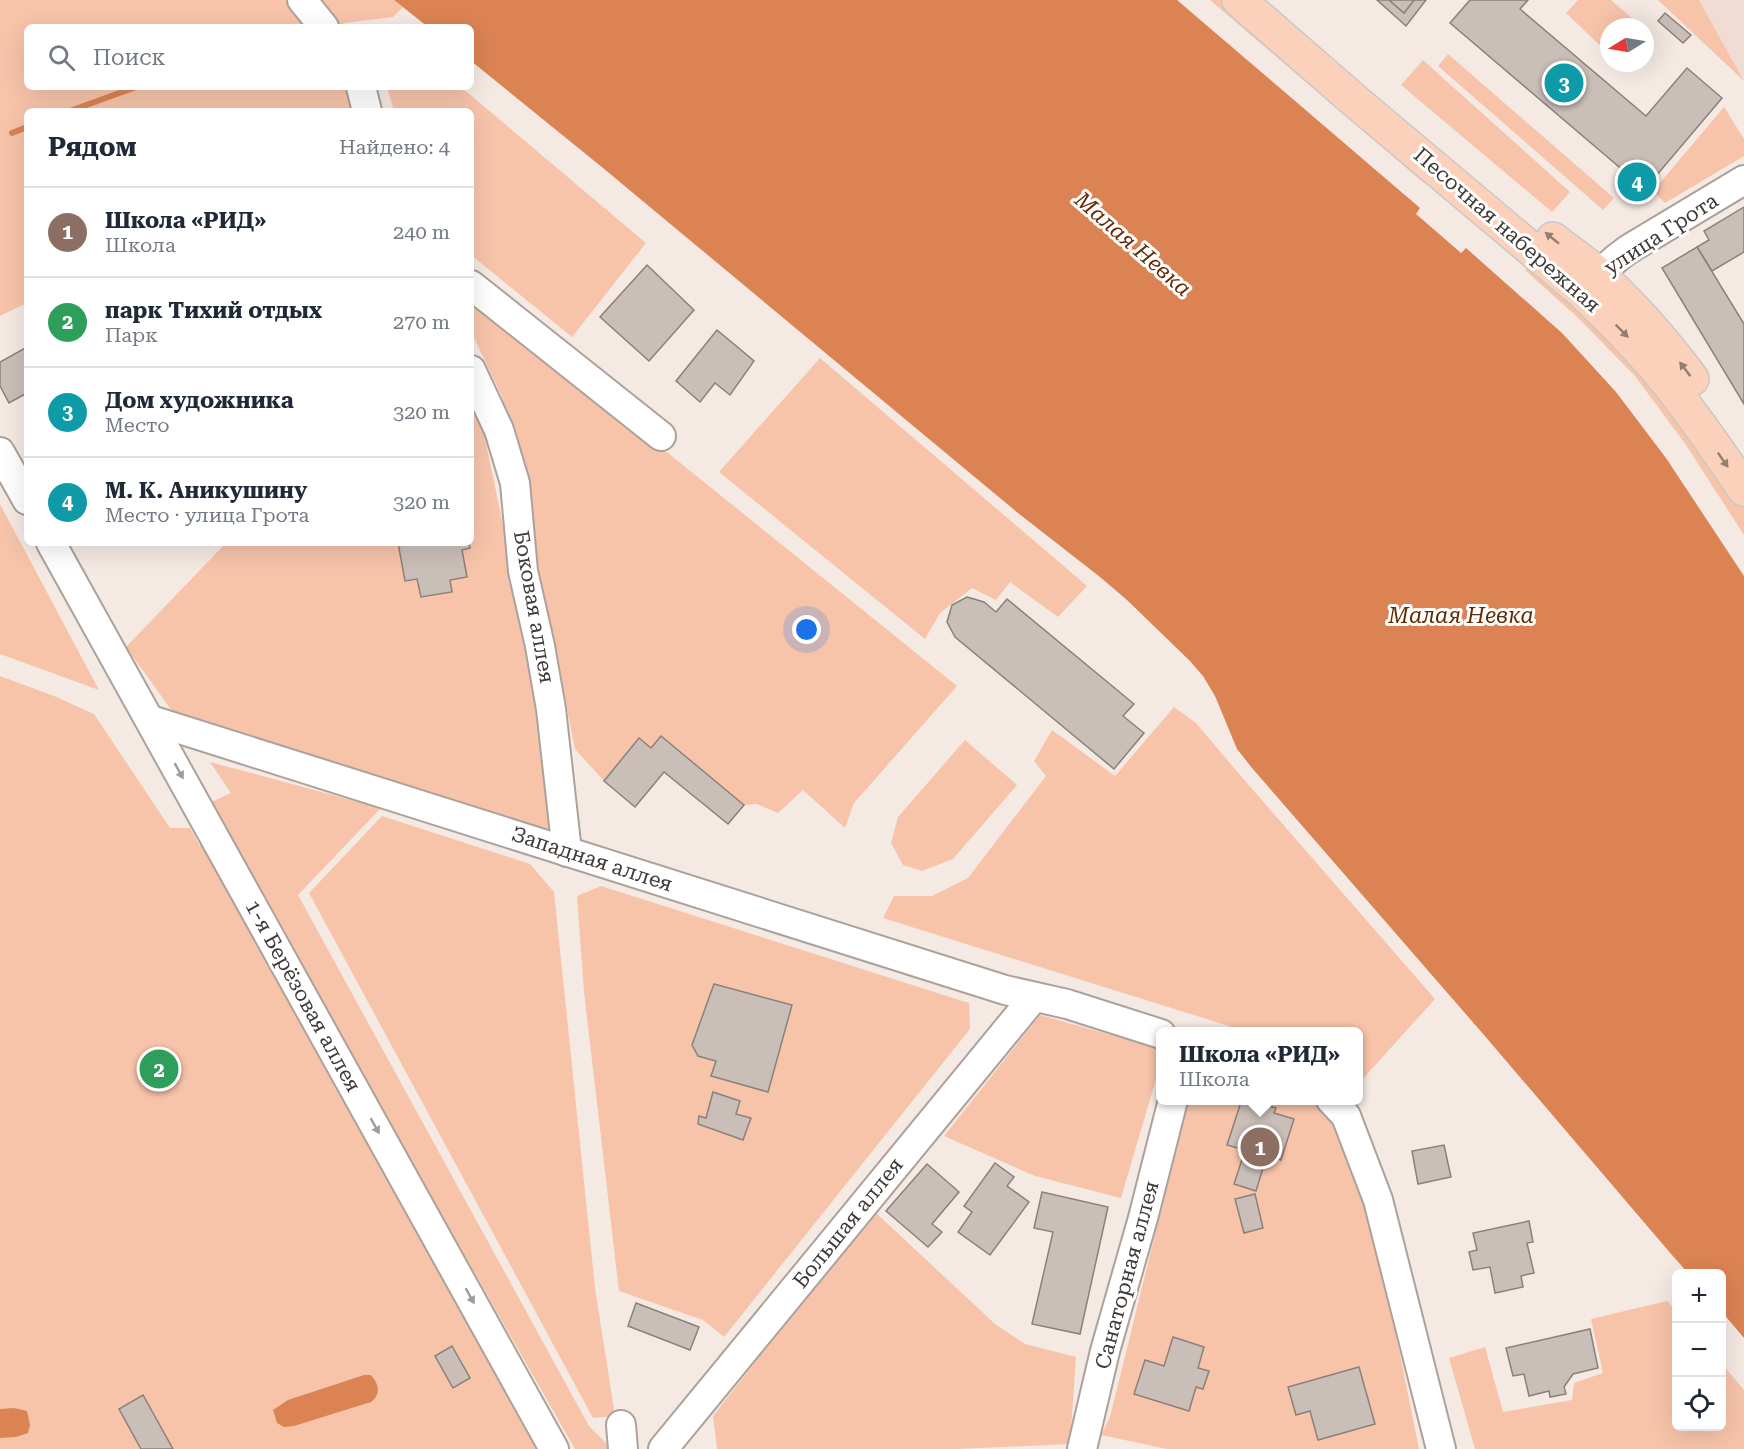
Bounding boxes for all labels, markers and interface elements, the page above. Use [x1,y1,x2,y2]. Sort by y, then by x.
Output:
north arrow [1600,18,1654,72]
search box [24,24,474,90]
icon: search [45,41,78,74]
text: Поиск [93,45,165,70]
pin: 3 [1544,60,1584,106]
text: Рядом [48,132,137,162]
text: Найдено: 4 [339,135,450,159]
street label: Песочная набережная [1409,143,1605,317]
pin: 4 [1618,160,1656,204]
water label: Малая Невка [1069,186,1196,301]
street label: улица Грота [1600,188,1723,280]
text: Школа «РИД» [105,208,266,233]
text: 1 [62,220,73,244]
text: 240 m [393,220,450,244]
one-way arrow [1545,232,1560,245]
text: Школа [105,233,176,257]
text: парк Тихий отдых [105,298,322,323]
text: 2 [62,310,73,334]
text: 270 m [393,310,450,334]
text: Парк [105,323,158,347]
one-way arrow [1614,324,1628,338]
one-way arrow [1679,361,1691,377]
text: Дом художника [105,388,294,413]
text: 3 [62,400,73,424]
text: 320 m [393,400,450,424]
text: Место [105,413,170,437]
one-way arrow [1717,452,1729,467]
text: М. К. Аникушину [105,478,307,503]
text: 4 [62,490,73,514]
text: 320 m [393,490,450,514]
text: Место · улица Грота [105,503,309,527]
street label: Боковая аллея [509,529,559,685]
water label: Малая Невка [1387,603,1534,628]
your location [792,615,821,644]
one-way arrow [174,763,184,780]
street label: Западная аллея [508,822,676,896]
street label: 1-я Берёзовая аллея [240,896,366,1096]
popup [1156,1027,1363,1105]
text: Школа «РИД» [1179,1042,1340,1067]
pin: 2 [140,1046,178,1092]
text: Школа [1179,1067,1250,1091]
one-way arrow [370,1118,380,1135]
pin: 1 [1240,1124,1280,1170]
street label: Большая аллея [788,1153,908,1293]
street label: Санаторная аллея [1090,1178,1164,1372]
map controls [1672,1269,1726,1431]
button: + [1672,1269,1726,1323]
one-way arrow [465,1288,475,1305]
button: − [1672,1323,1726,1377]
button: locate [1672,1377,1726,1431]

